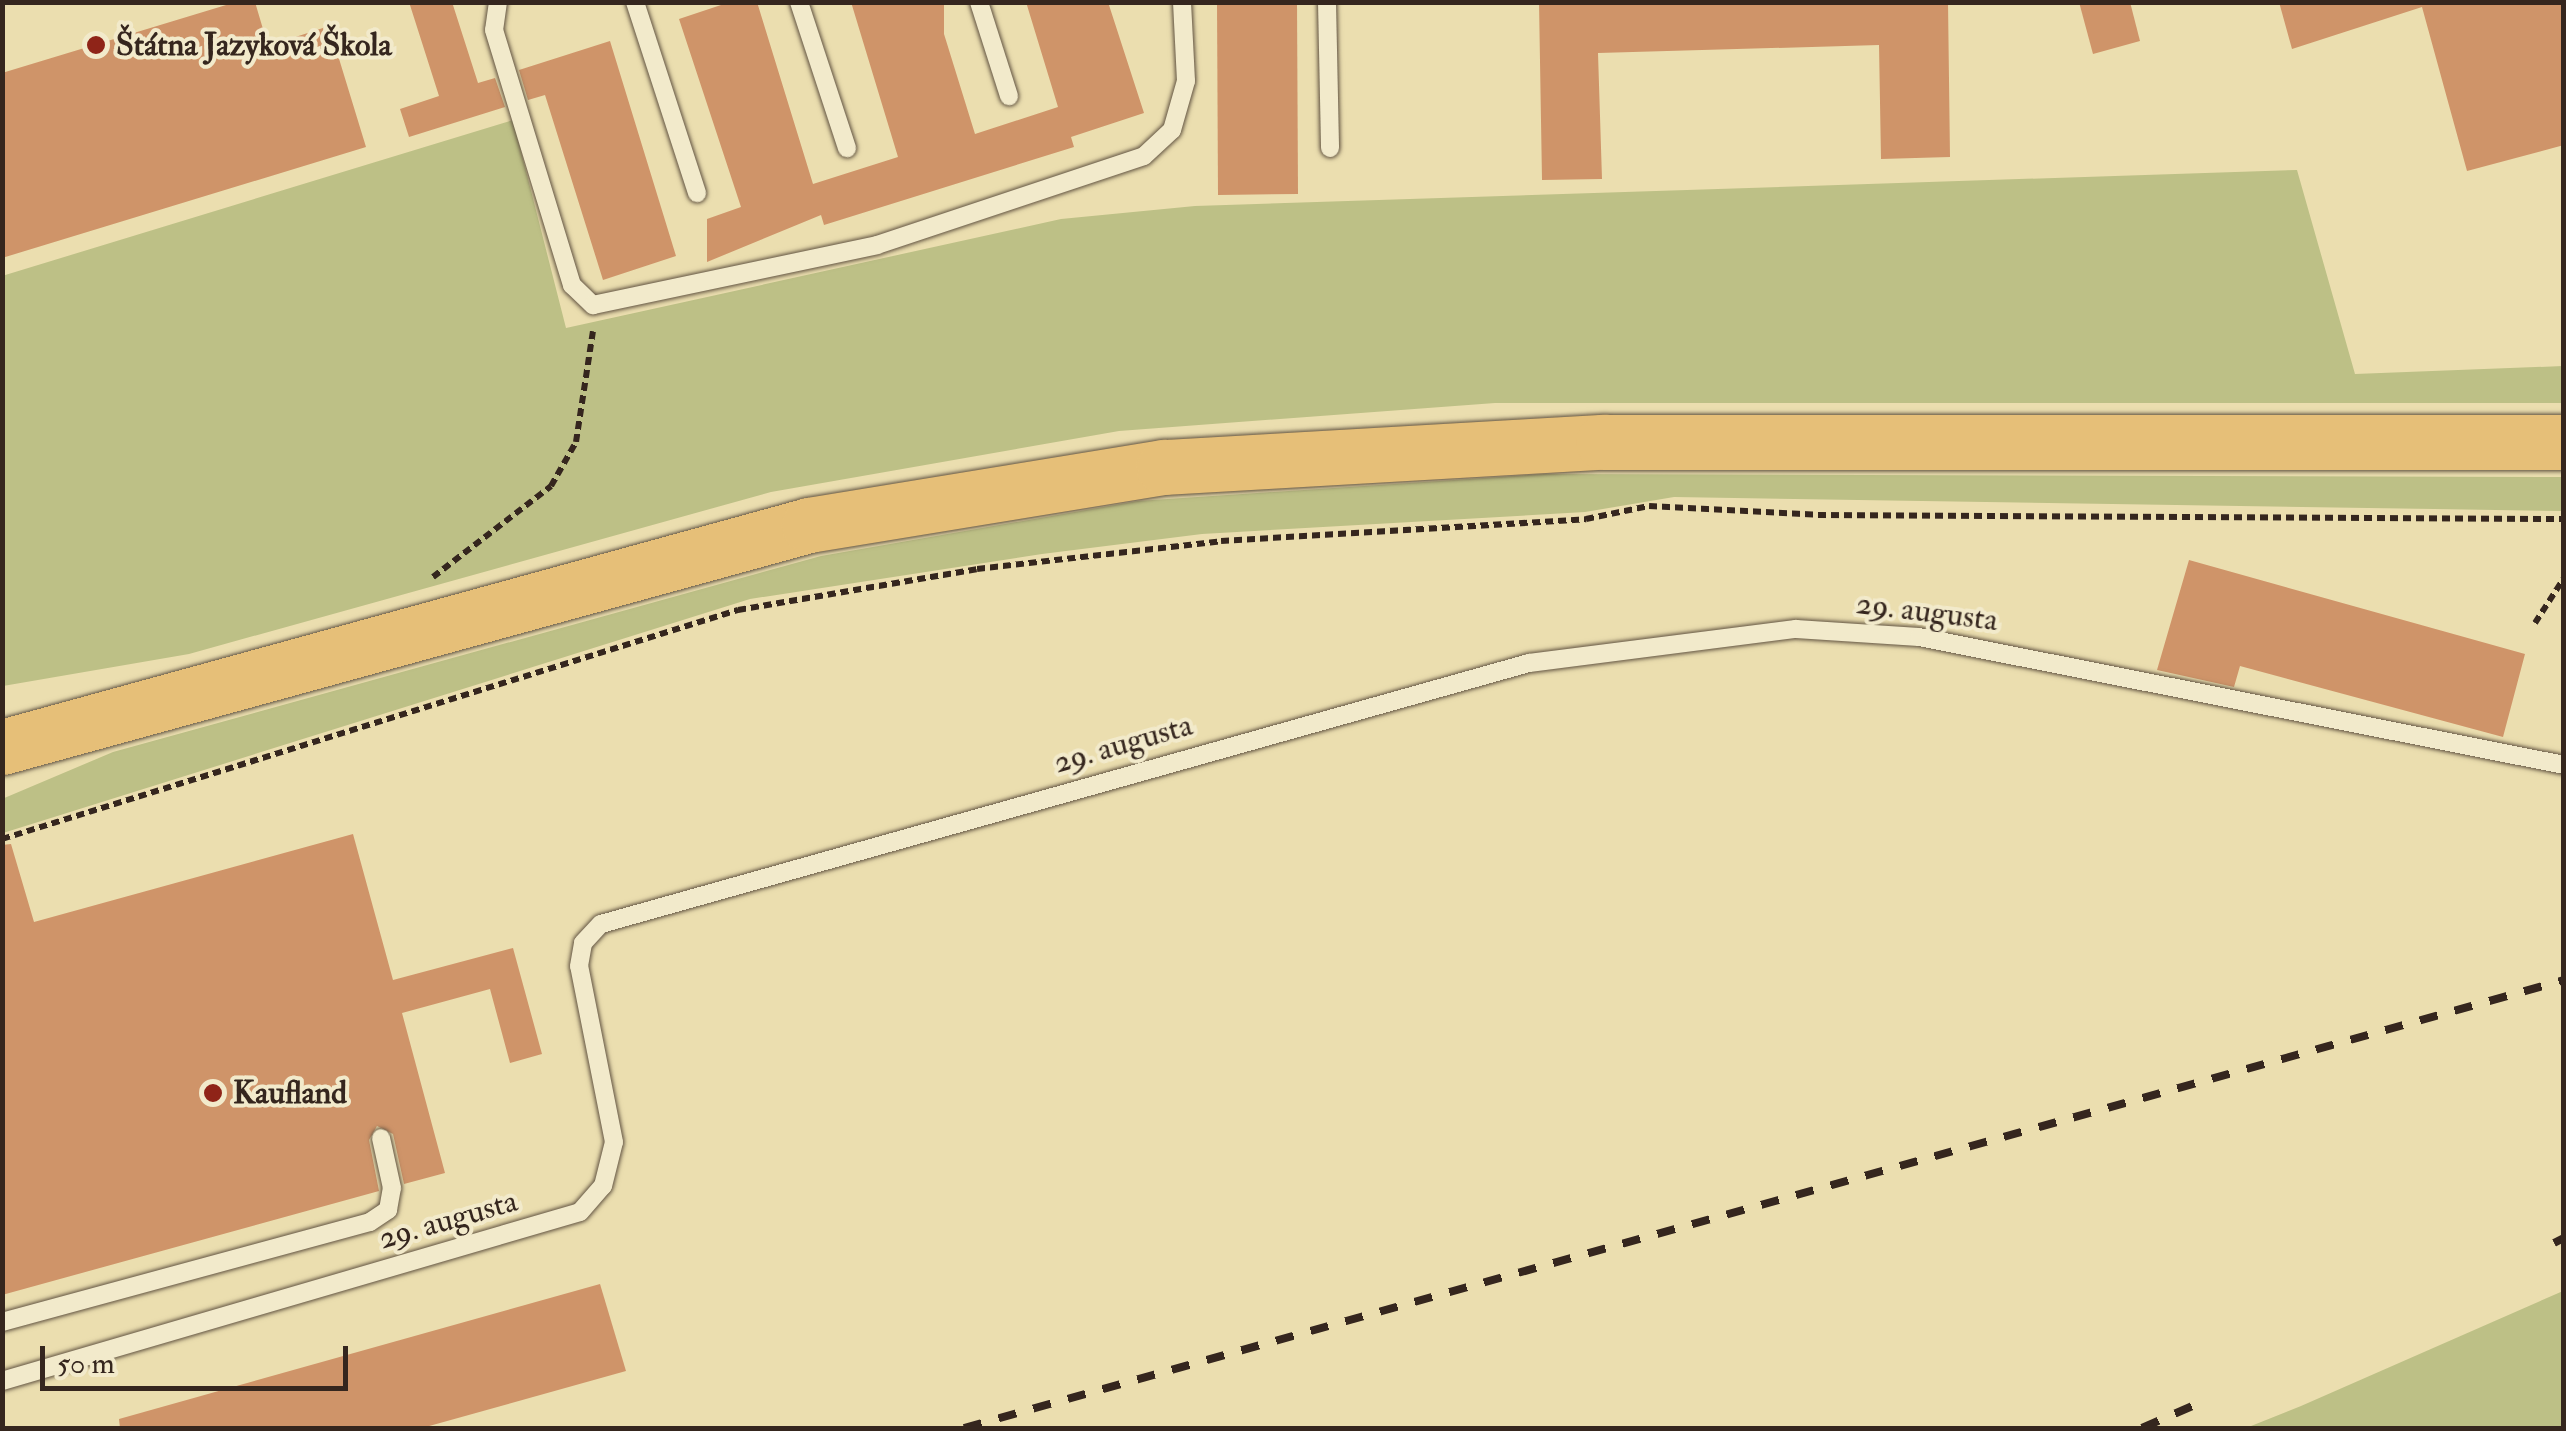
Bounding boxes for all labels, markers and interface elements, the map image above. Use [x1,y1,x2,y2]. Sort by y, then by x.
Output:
place label: Štátna Jazyková Škola [116,26,392,64]
marker: Štátna Jazyková Škola [85,34,107,56]
street label: 29. augusta [1854,584,2000,640]
street label: 29. augusta [1049,706,1197,782]
place label: Kaufland [233,1074,347,1112]
marker: Kaufland [202,1082,224,1104]
street label: 29. augusta [374,1182,522,1258]
scale bar [45,1326,352,1388]
text: 50 m [57,1345,115,1382]

